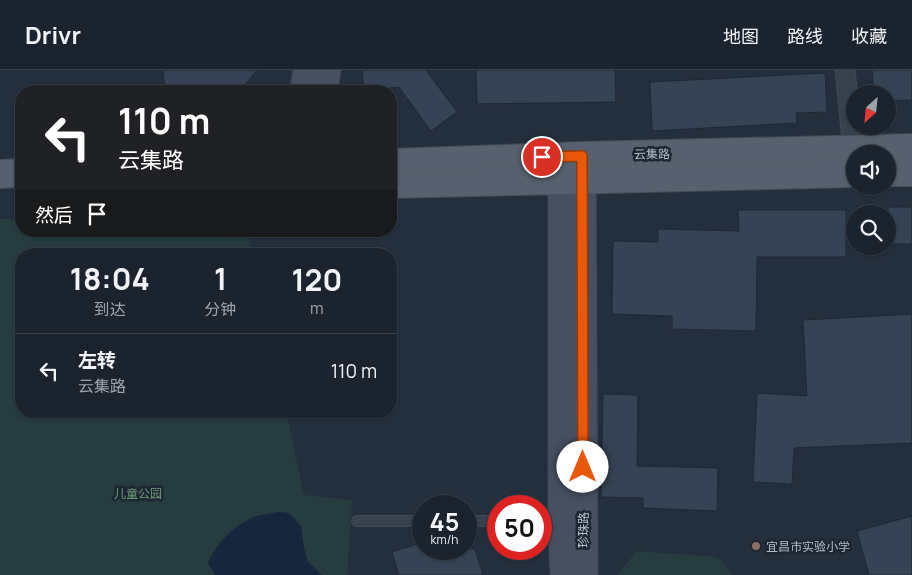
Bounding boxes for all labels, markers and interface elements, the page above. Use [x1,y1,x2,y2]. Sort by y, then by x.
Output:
text: Drivr [25,18,81,51]
text: 地图 [723,24,759,48]
text: 路线 [787,24,823,48]
text: 收藏 [851,24,887,48]
north arrow [846,85,896,135]
map controls [846,85,896,255]
text: 110 m [118,97,210,145]
icon: left [35,105,100,170]
pin [521,136,563,178]
icon: arrive [528,143,556,171]
text: 云集路 [118,145,184,175]
street label: 云集路 [634,145,670,163]
button: sound [846,145,896,195]
icon: arrive [83,200,111,228]
text: 然后 [35,202,73,228]
button: search [846,205,896,255]
text: 18:04 [70,258,150,299]
text: 1 [214,258,227,299]
text: 120 [291,259,342,300]
text: m [310,297,324,319]
text: 到达 [94,298,126,320]
text: 分钟 [205,298,237,320]
text: 左转 [78,347,116,373]
icon: left [35,357,63,385]
text: 110 m [331,358,377,384]
text: 云集路 [78,375,126,397]
position arrow [556,440,608,492]
park label: 儿童公园 [114,485,162,502]
speed limit sign: 50 [487,495,552,560]
text: 45 [430,504,459,539]
street label: 珍珠路 [575,512,592,548]
text: km/h [431,531,458,548]
place label: 宜昌市实验小学 [766,538,850,555]
marker: 宜昌市实验小学 [750,540,762,552]

